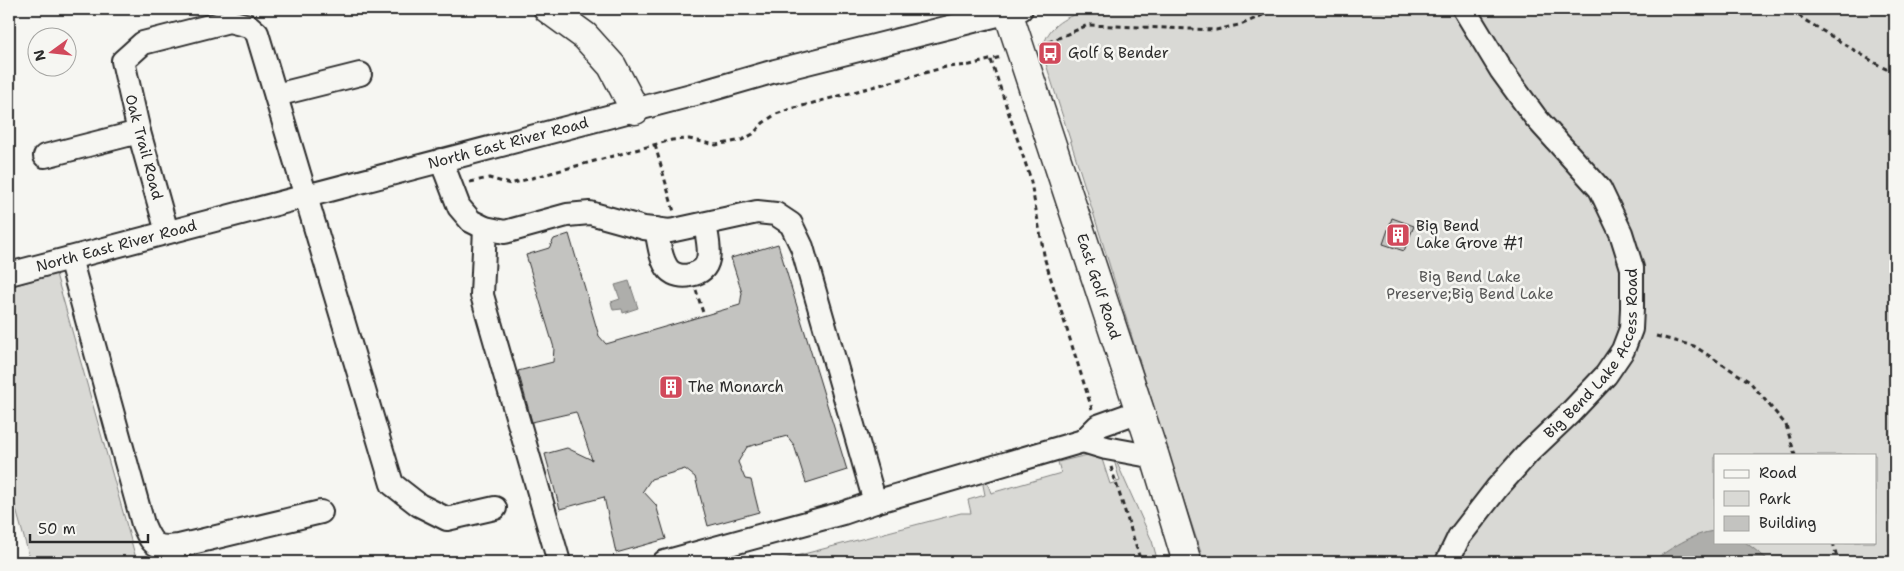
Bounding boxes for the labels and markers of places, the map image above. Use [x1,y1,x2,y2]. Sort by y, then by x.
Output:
bus stop icon: Golf & Bender [1037,40,1063,66]
place label: Golf & Bender [1068,43,1169,63]
place label: Big Bend Lake Grove #1 [1416,216,1524,253]
building icon: Big Bend Lake Grove #1 [1385,222,1411,248]
building icon: The Monarch [658,374,684,400]
place label: The Monarch [688,377,784,397]

